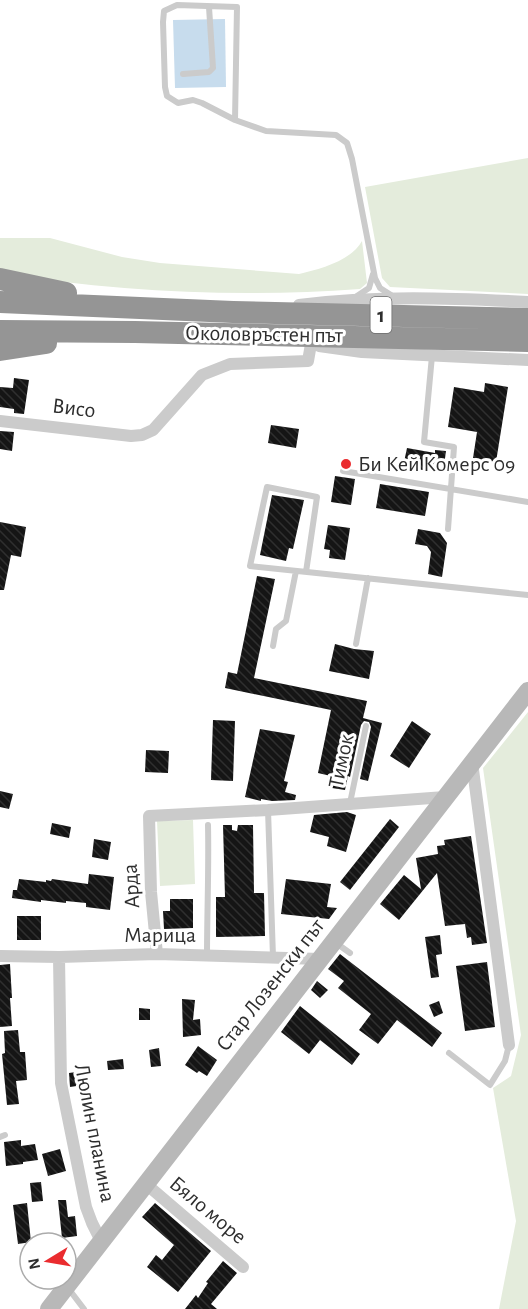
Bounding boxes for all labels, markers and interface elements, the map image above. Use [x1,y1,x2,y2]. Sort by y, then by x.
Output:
road number: 1 [370,297,392,333]
street label: Околовръстен път [185,322,344,346]
street label: Висо [51,394,97,422]
place label: Би Кей Комерс 09 [358,453,515,475]
marker: Би Кей Комерс 09 [339,457,353,471]
street label: Тимок [325,732,357,790]
street label: Арда [119,863,143,909]
street label: Стар Лозенски път [212,914,329,1055]
street label: Марица [124,924,196,946]
street label: Люлин планина [71,1062,119,1204]
street label: Бяло море [166,1172,250,1248]
north arrow [18,1231,78,1291]
text: N [25,1257,43,1271]

